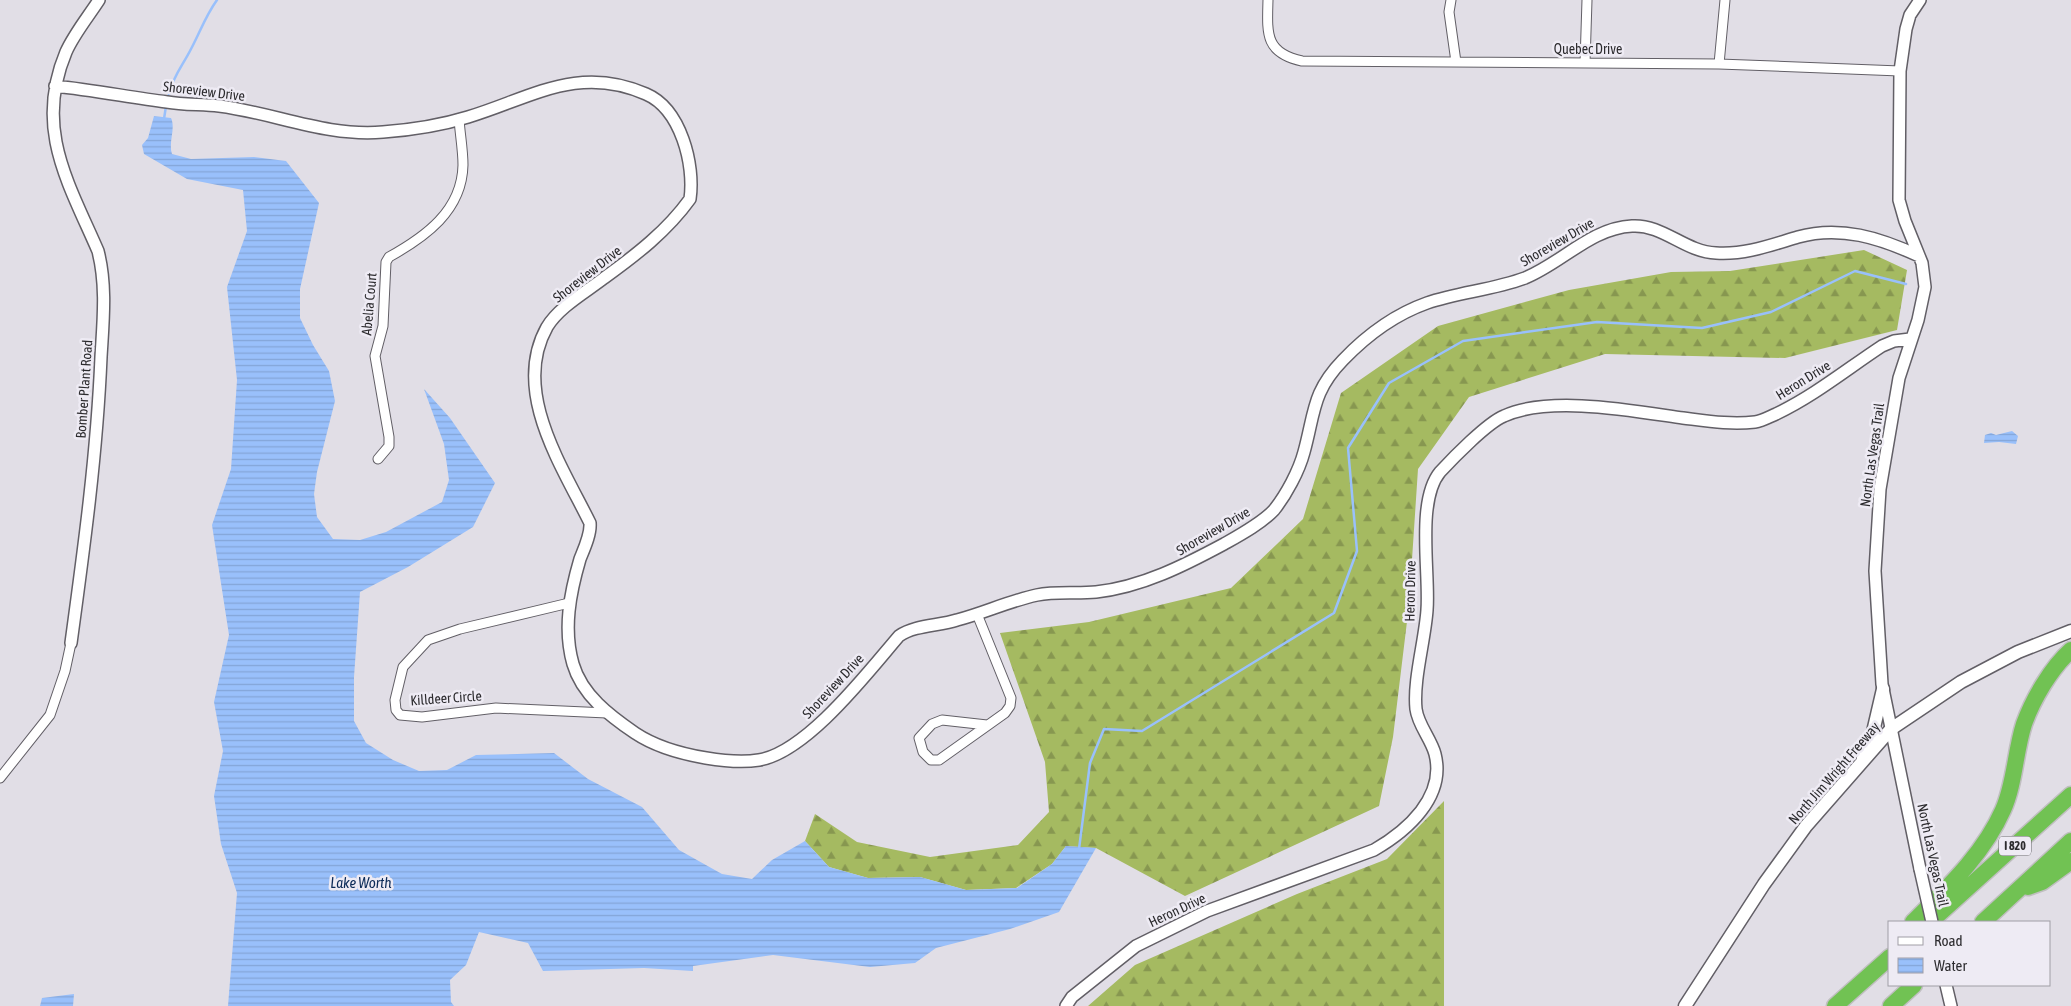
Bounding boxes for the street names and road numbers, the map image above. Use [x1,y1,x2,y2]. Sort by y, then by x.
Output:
street label: Quebec Drive [1554,41,1622,57]
street label: Shoreview Drive [162,78,246,104]
street label: Shoreview Drive [1517,215,1597,269]
street label: Shoreview Drive [550,242,624,306]
street label: Abelia Court [358,272,380,336]
street label: Bomber Plant Road [73,339,95,439]
street label: Heron Drive [1773,357,1833,403]
street label: North Las Vegas Trail [1857,402,1887,508]
street label: Shoreview Drive [1173,504,1253,558]
street label: Heron Drive [1401,560,1419,622]
street label: Shoreview Drive [799,650,867,722]
street label: Killdeer Circle [410,688,482,708]
street label: North Jim Wright Freeway [1785,719,1883,827]
street label: North Las Vegas Trail [1914,802,1952,908]
road number: I 820 [1999,836,2031,856]
street label: Heron Drive [1146,890,1208,930]

